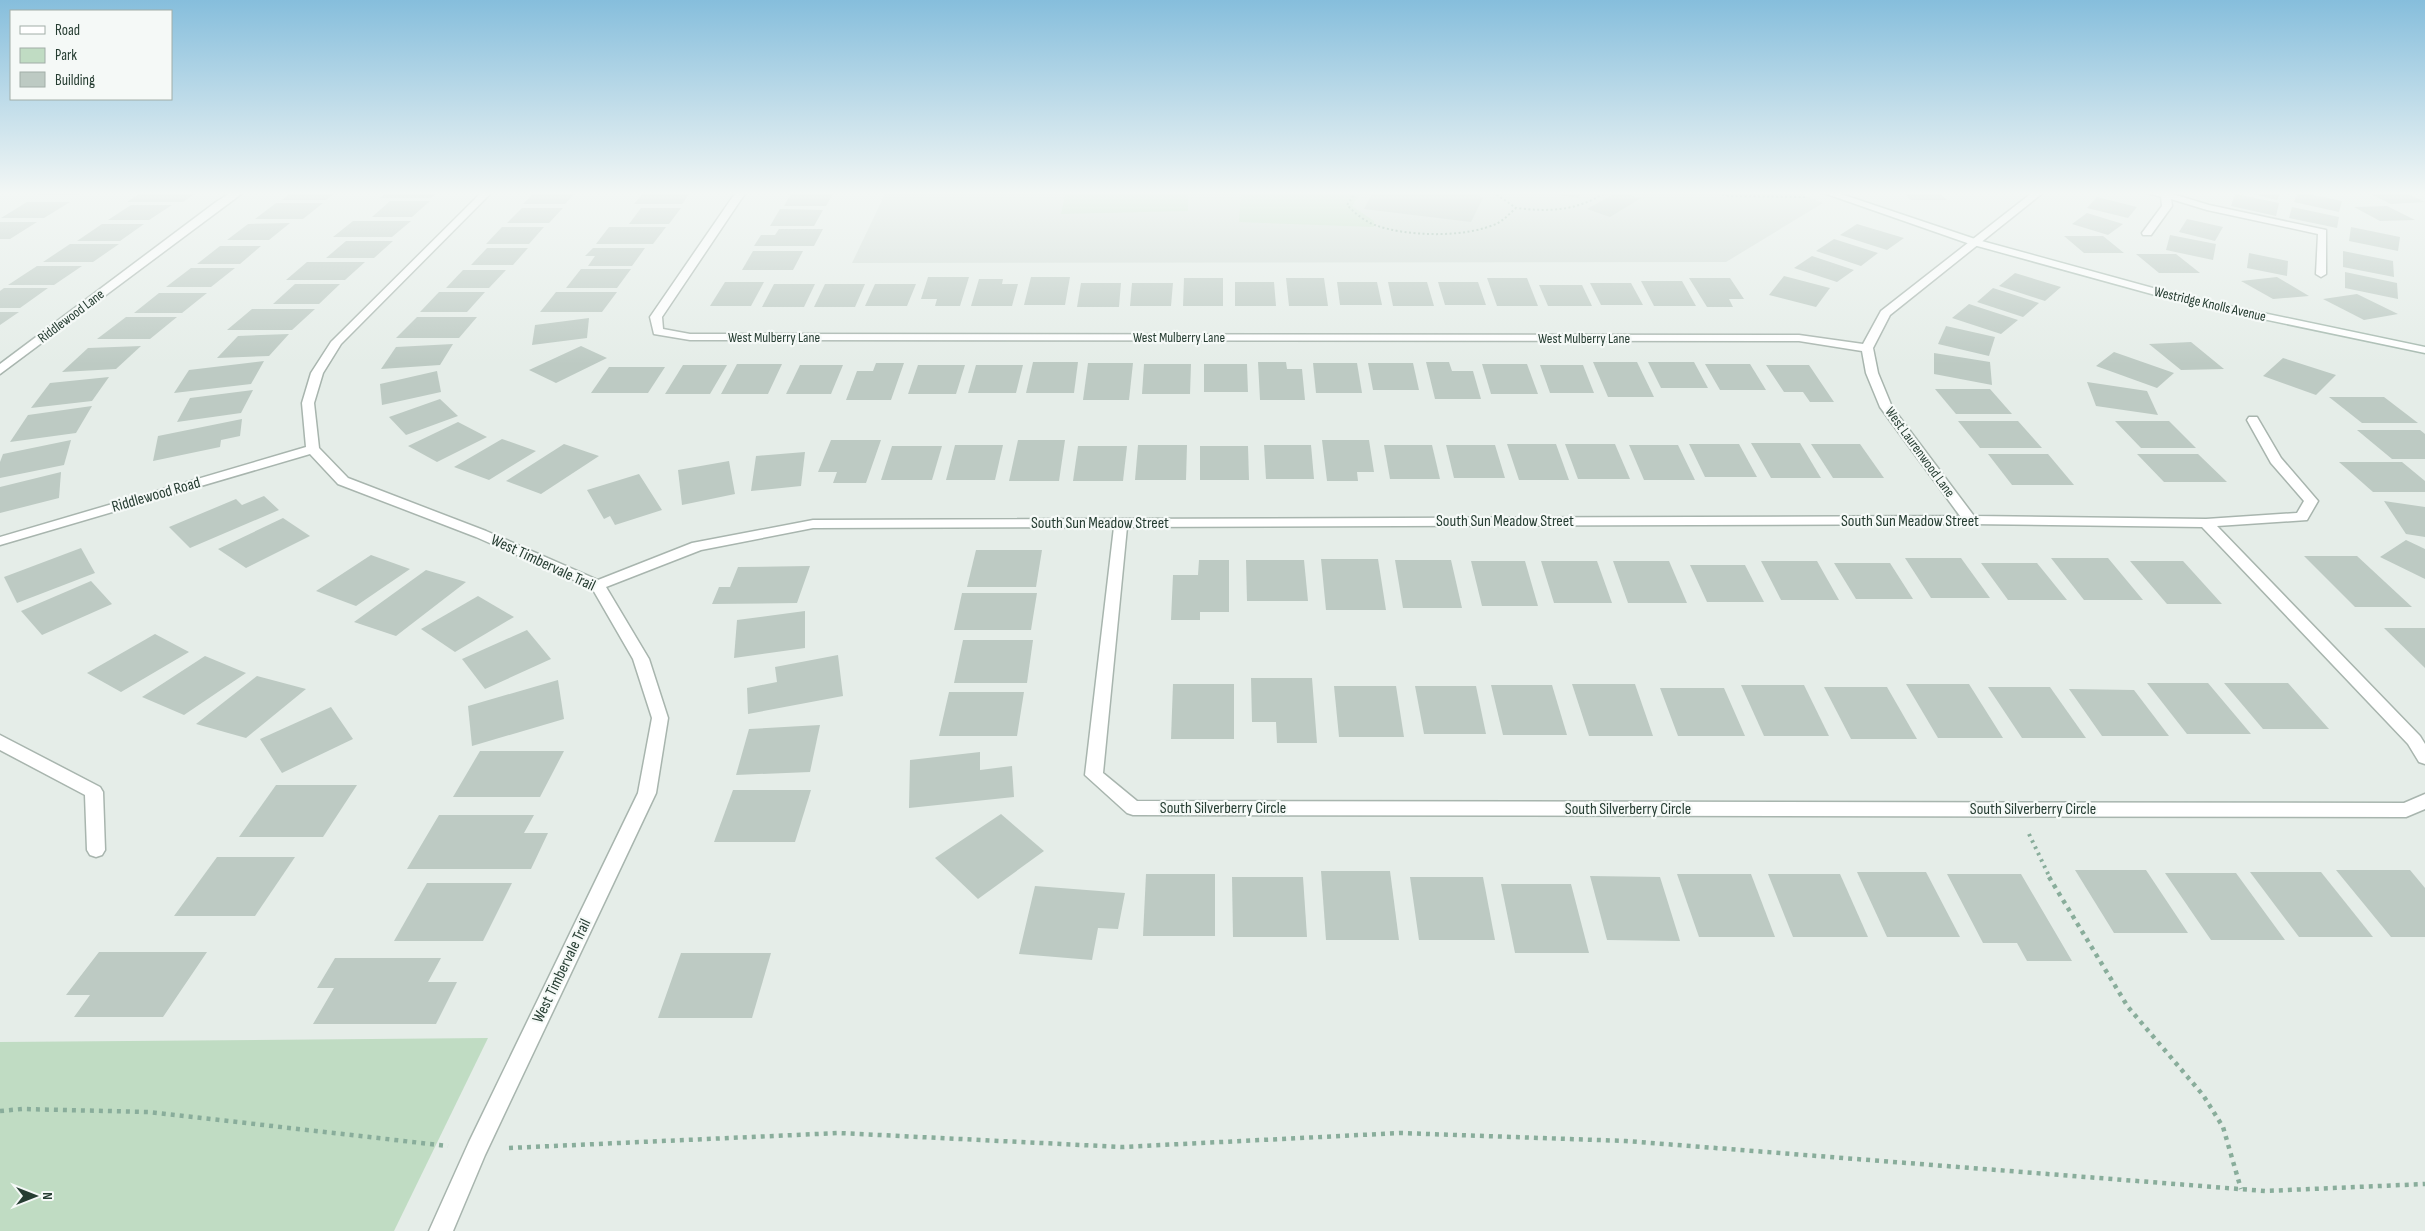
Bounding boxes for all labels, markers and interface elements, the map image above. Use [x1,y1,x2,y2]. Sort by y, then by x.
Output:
legend [10,10,172,100]
text: Road [55,21,80,40]
text: Park [55,46,77,65]
text: Building [55,71,95,90]
street label: Westridge Knolls Avenue [2152,283,2268,325]
street label: Riddlewood Lane [34,286,108,346]
street label: West Mulberry Lane [728,329,820,346]
street label: West Mulberry Lane [1133,329,1225,346]
street label: West Mulberry Lane [1538,330,1630,347]
street label: West Laurenwood Lane [1882,404,1958,500]
street label: Riddlewood Road [110,473,202,517]
street label: South Sun Meadow Street [1436,512,1574,531]
street label: South Sun Meadow Street [1841,512,1979,531]
street label: South Sun Meadow Street [1031,514,1169,533]
street label: West Timbervale Trail [488,530,598,596]
street label: South Silverberry Circle [1160,799,1286,818]
street label: South Silverberry Circle [1565,800,1691,819]
street label: South Silverberry Circle [1970,800,2096,819]
street label: West Timbervale Trail [529,916,595,1026]
north arrow [10,1171,60,1221]
text: N [39,1192,56,1200]

